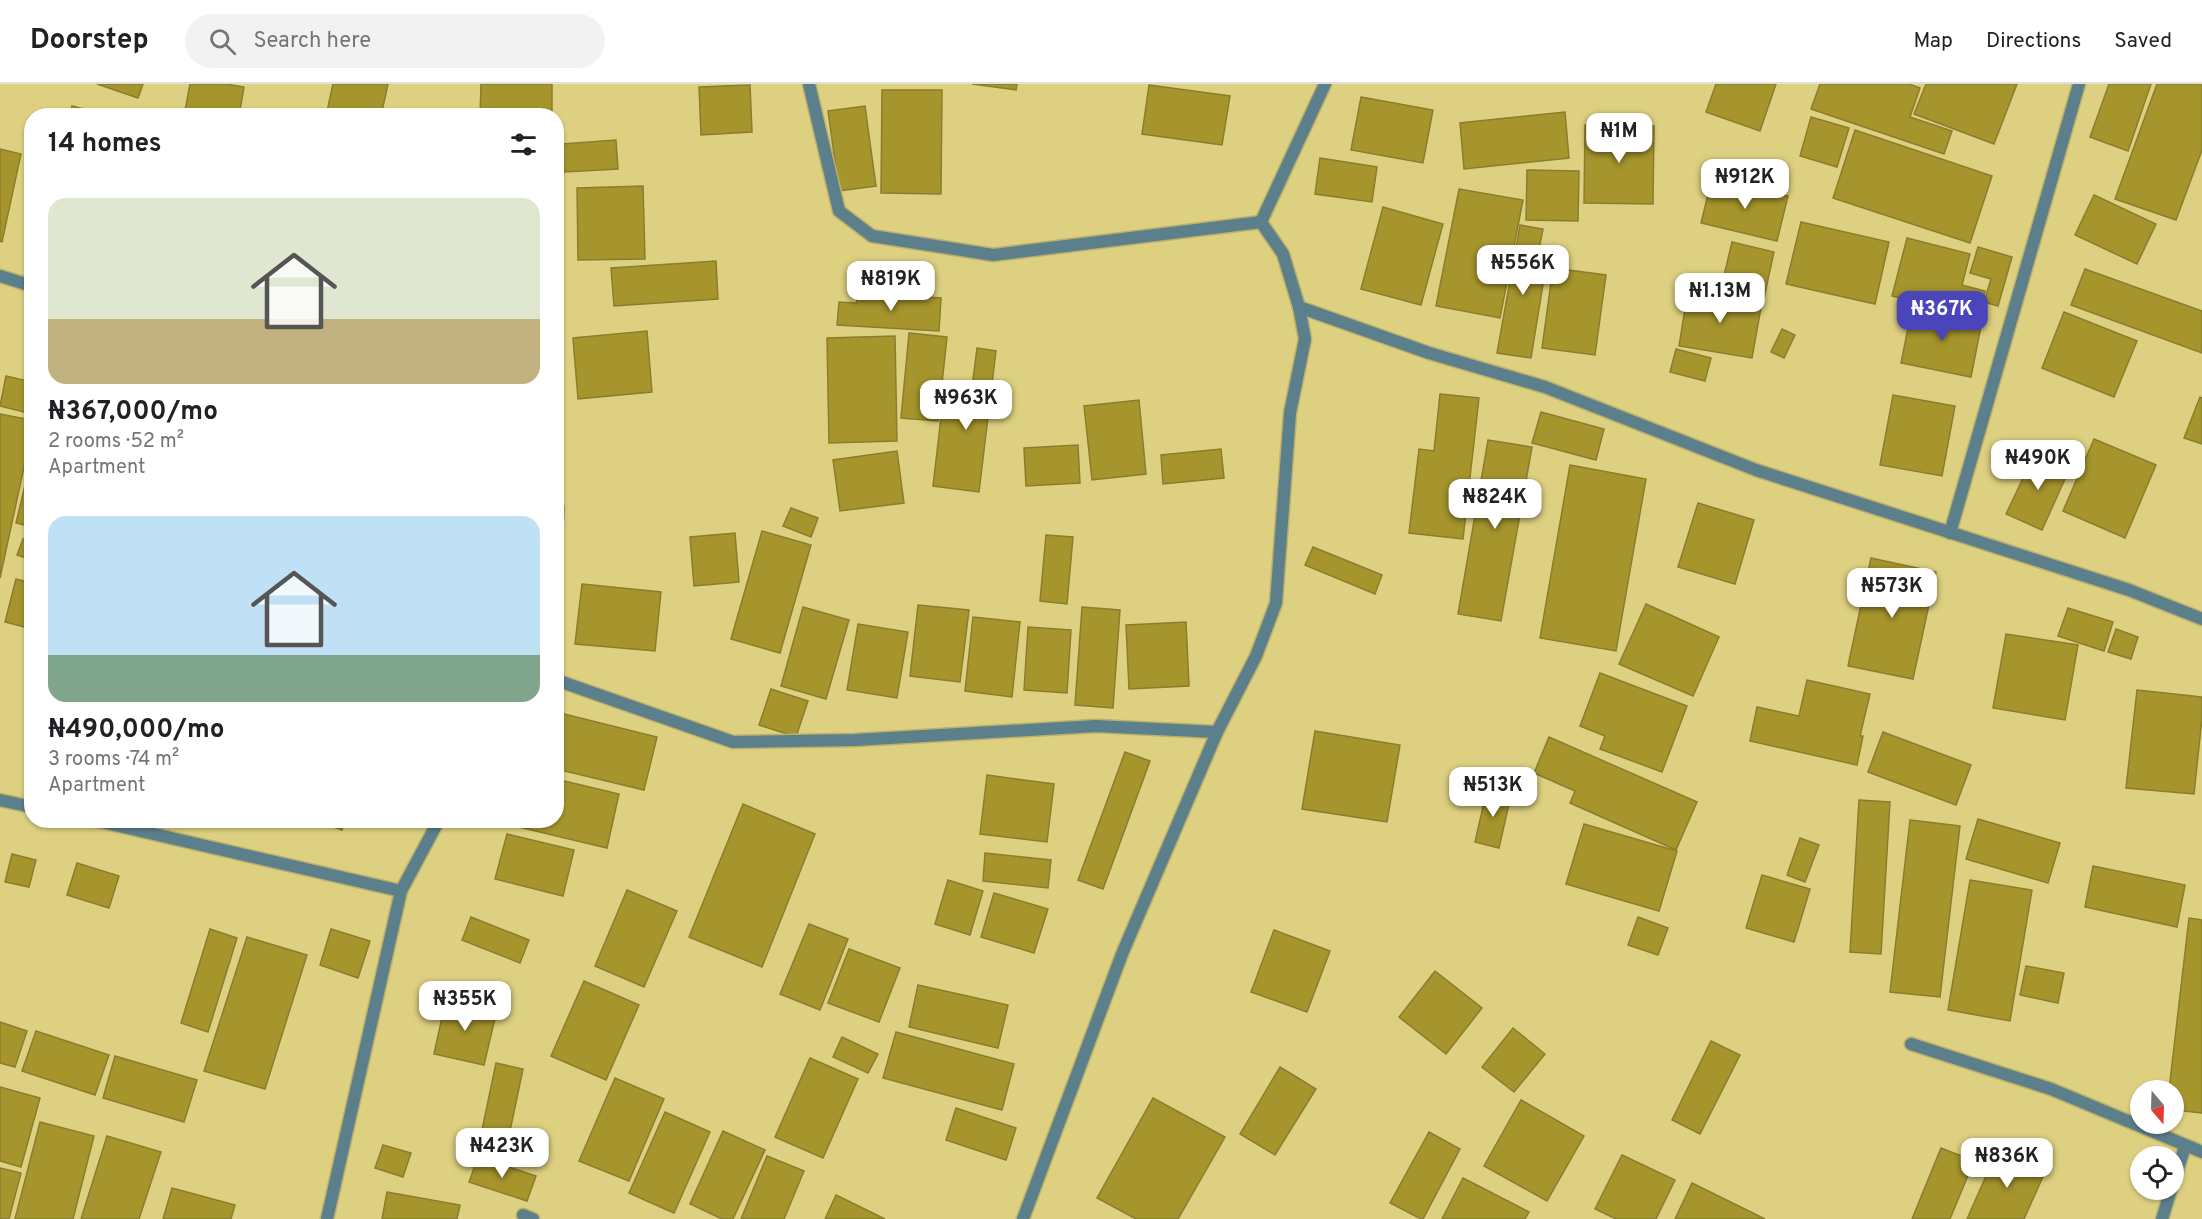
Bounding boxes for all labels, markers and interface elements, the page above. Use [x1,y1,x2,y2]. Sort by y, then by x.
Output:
search box [185,14,605,68]
text: Doorstep [30,23,149,59]
icon: search [206,25,239,58]
text: Search here [254,28,371,55]
text: Map [1913,28,1953,55]
text: Directions [1986,28,2081,55]
text: Saved [2114,28,2172,55]
pin: ₦1M [1590,113,1648,164]
text: ₦1M [1600,119,1638,145]
text: 14 homes [48,128,162,161]
icon: filters [507,128,540,161]
pin: ₦912K [1703,159,1787,210]
text: ₦912K [1715,165,1775,191]
icon: home [240,237,348,345]
pin: ₦556K [1481,245,1565,296]
text: ₦556K [1491,251,1555,277]
pin: ₦819K [849,261,933,312]
text: ₦819K [861,267,921,293]
pin: ₦1.13M [1671,273,1769,324]
text: ₦1.13M [1689,279,1751,305]
pin: ₦367K [1900,291,1984,342]
text: ₦367K [1911,297,1973,323]
pin: ₦963K [924,380,1008,431]
text: ₦963K [934,386,998,412]
text: ₦367,000/mo [48,396,218,429]
text: 2 rooms · 52 m² [48,429,184,455]
pin: ₦490K [1996,440,2080,491]
text: ₦490K [2005,446,2071,472]
text: Apartment [48,455,146,481]
pin: ₦824K [1453,479,1537,530]
text: ₦824K [1463,485,1527,511]
icon: home [240,555,348,663]
pin: ₦573K [1850,568,1934,619]
text: ₦573K [1861,574,1923,600]
text: ₦490,000/mo [48,714,225,747]
text: 3 rooms · 74 m² [48,747,179,773]
pin: ₦513K [1451,767,1535,818]
text: Apartment [48,773,146,799]
text: ₦513K [1463,773,1523,799]
pin: ₦355K [423,981,507,1032]
text: ₦355K [433,987,497,1013]
north arrow [2130,1080,2184,1134]
map controls [2130,1080,2184,1200]
pin: ₦423K [460,1128,544,1179]
text: ₦423K [470,1134,534,1160]
pin: ₦836K [1965,1138,2049,1189]
text: ₦836K [1975,1144,2039,1170]
button: locate [2130,1146,2184,1200]

